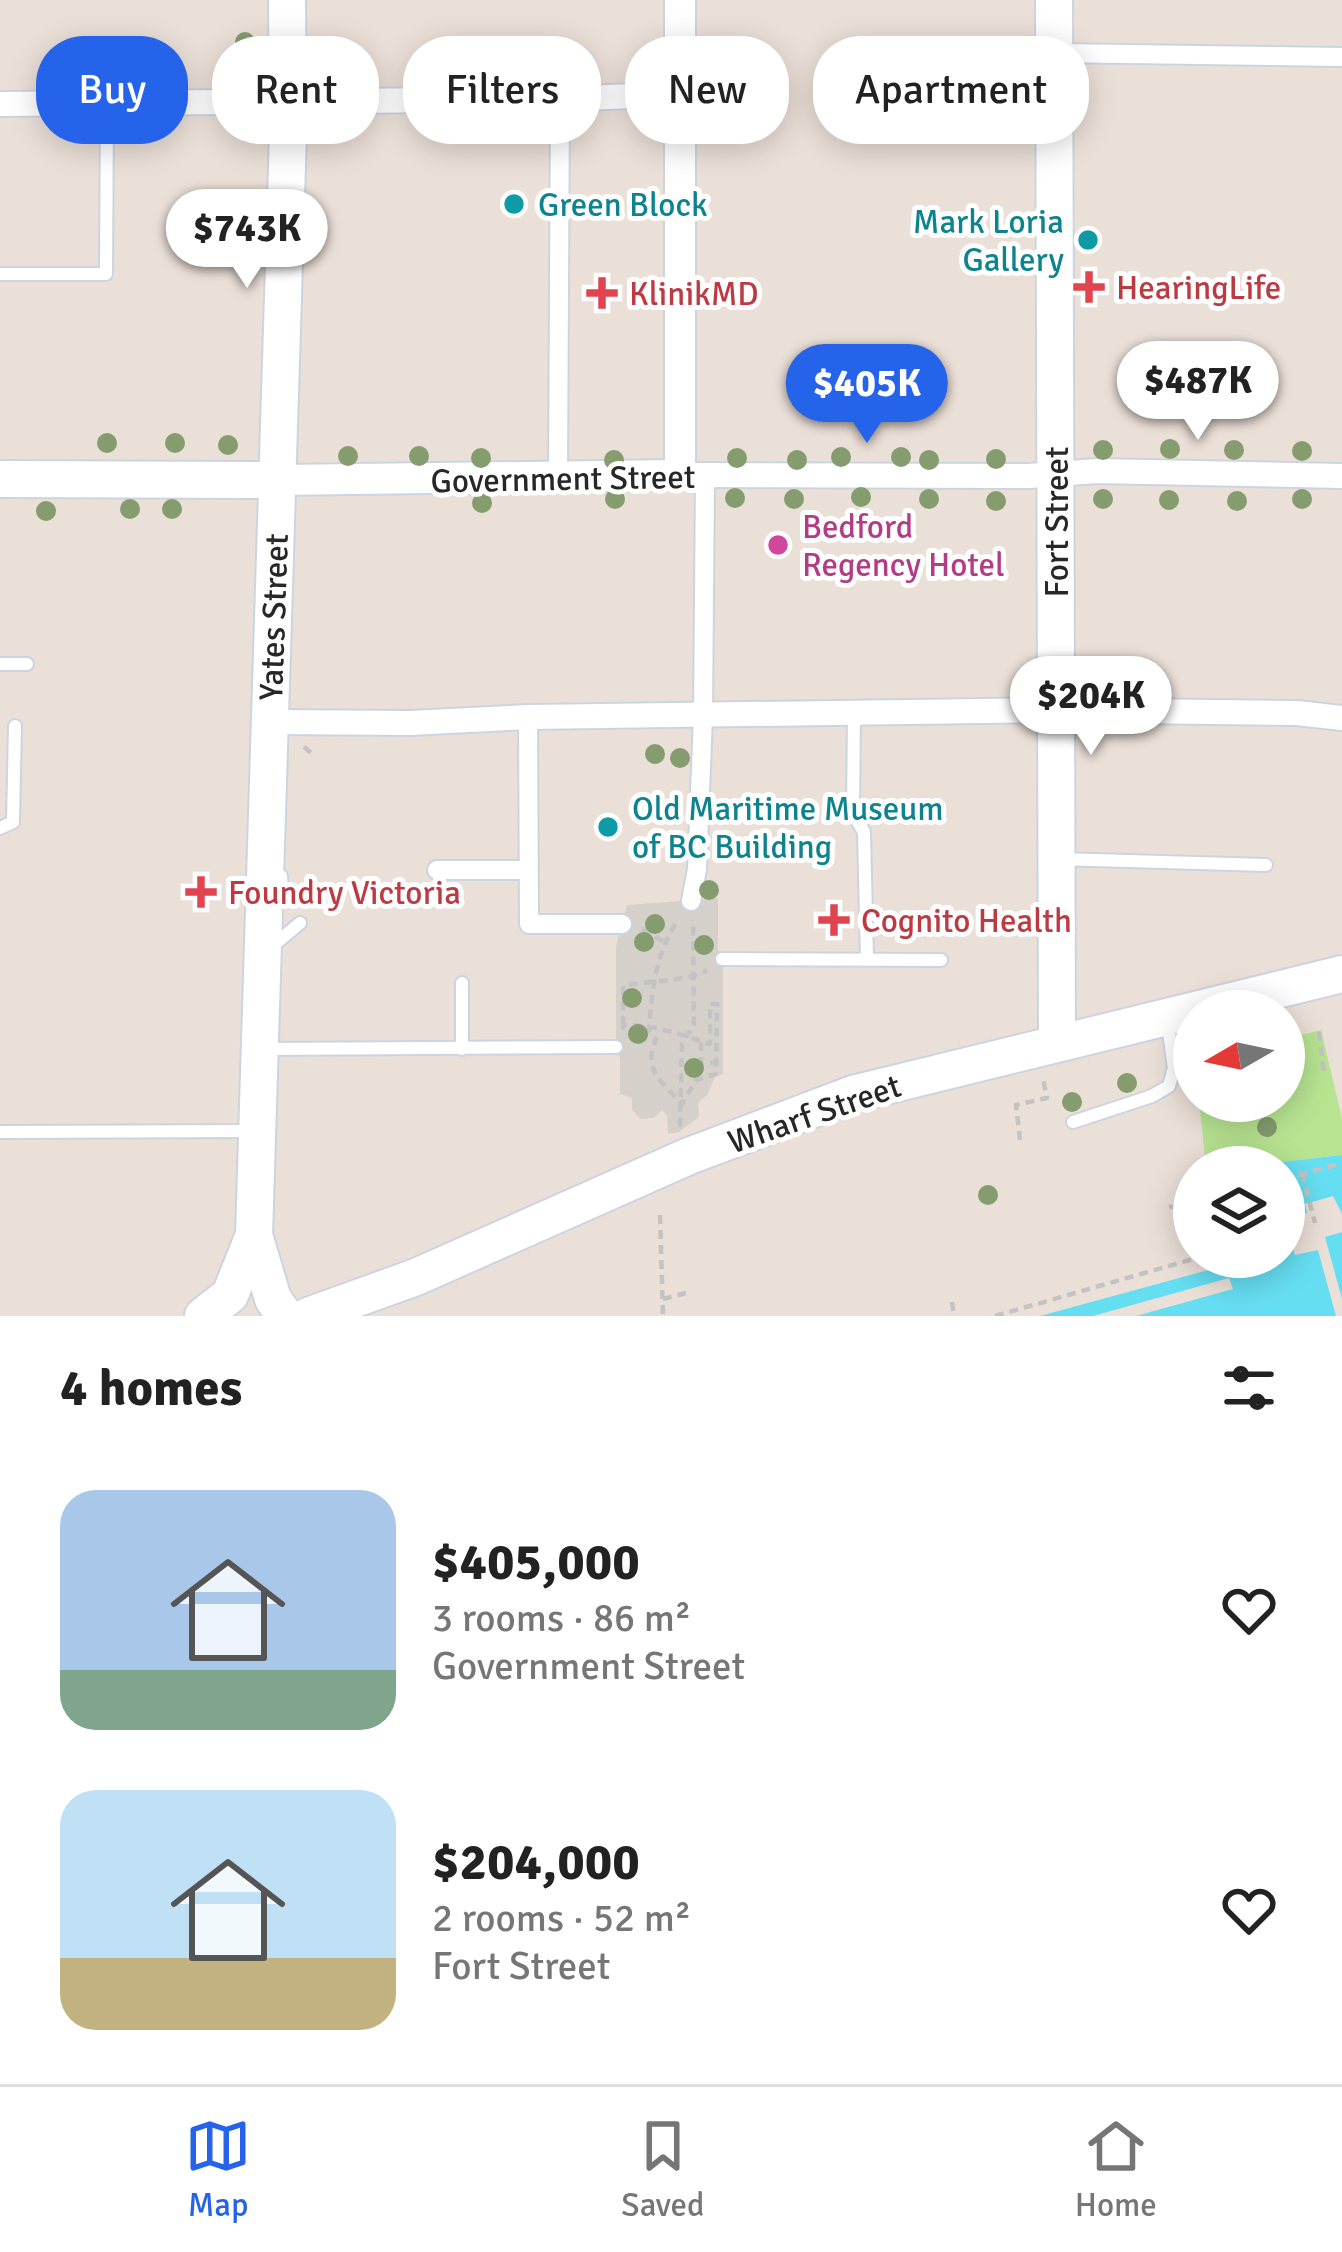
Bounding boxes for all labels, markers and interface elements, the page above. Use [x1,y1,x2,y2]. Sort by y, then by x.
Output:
chip: Buy [36,36,188,144]
chip: Rent [212,36,379,144]
chip: Filters [403,36,601,144]
chip: New [625,36,789,144]
chip: Apartment [813,36,1089,144]
place label: Green Block [538,185,708,226]
pin: $743K [163,189,331,291]
marker: Green Block [501,191,527,217]
place label: Mark Loria Gallery [913,202,1065,281]
text: $743K [193,204,301,252]
marker: Mark Loria Gallery [1075,227,1101,253]
place label: HearingLife [1116,268,1281,309]
marker: HearingLife [1073,271,1105,303]
place label: KlinikMD [629,274,759,315]
marker: KlinikMD [586,277,618,309]
pin: $487K [1114,341,1282,443]
pin: $405K [783,344,951,446]
text: $487K [1144,356,1252,404]
text: $405K [813,359,921,407]
street label: Fort Street [1037,446,1078,598]
street label: Government Street [430,457,696,502]
place label: Bedford Regency Hotel [802,507,1005,586]
marker: Bedford Regency Hotel [765,532,791,558]
street label: Yates Street [251,533,298,701]
pin: $204K [1007,656,1175,758]
text: $204K [1037,671,1145,719]
place label: Old Maritime Museum of BC Building [632,789,944,868]
marker: Old Maritime Museum of BC Building [595,814,621,840]
place label: Foundry Victoria [228,873,461,914]
marker: Foundry Victoria [185,876,217,908]
place label: Cognito Health [861,901,1072,942]
marker: Cognito Health [818,904,850,936]
north arrow [1173,990,1305,1122]
map controls [1173,990,1305,1278]
street label: Wharf Street [723,1066,906,1163]
button: layers [1173,1146,1305,1278]
icon: filters [1216,1355,1282,1421]
text: 4 homes [60,1357,242,1420]
text: $405,000 [432,1531,640,1594]
icon: home [156,1538,300,1682]
icon: heart [1216,1577,1282,1643]
text: 3 rooms · 86 m² [432,1594,691,1642]
text: Government Street [432,1642,745,1690]
text: $204,000 [432,1831,640,1894]
icon: home [156,1838,300,1982]
icon: heart [1216,1877,1282,1943]
text: 2 rooms · 52 m² [432,1894,691,1942]
text: Fort Street [432,1942,611,1990]
tab: Map [185,2113,251,2226]
tab: Saved [621,2113,704,2226]
tab: Home [1075,2113,1157,2226]

